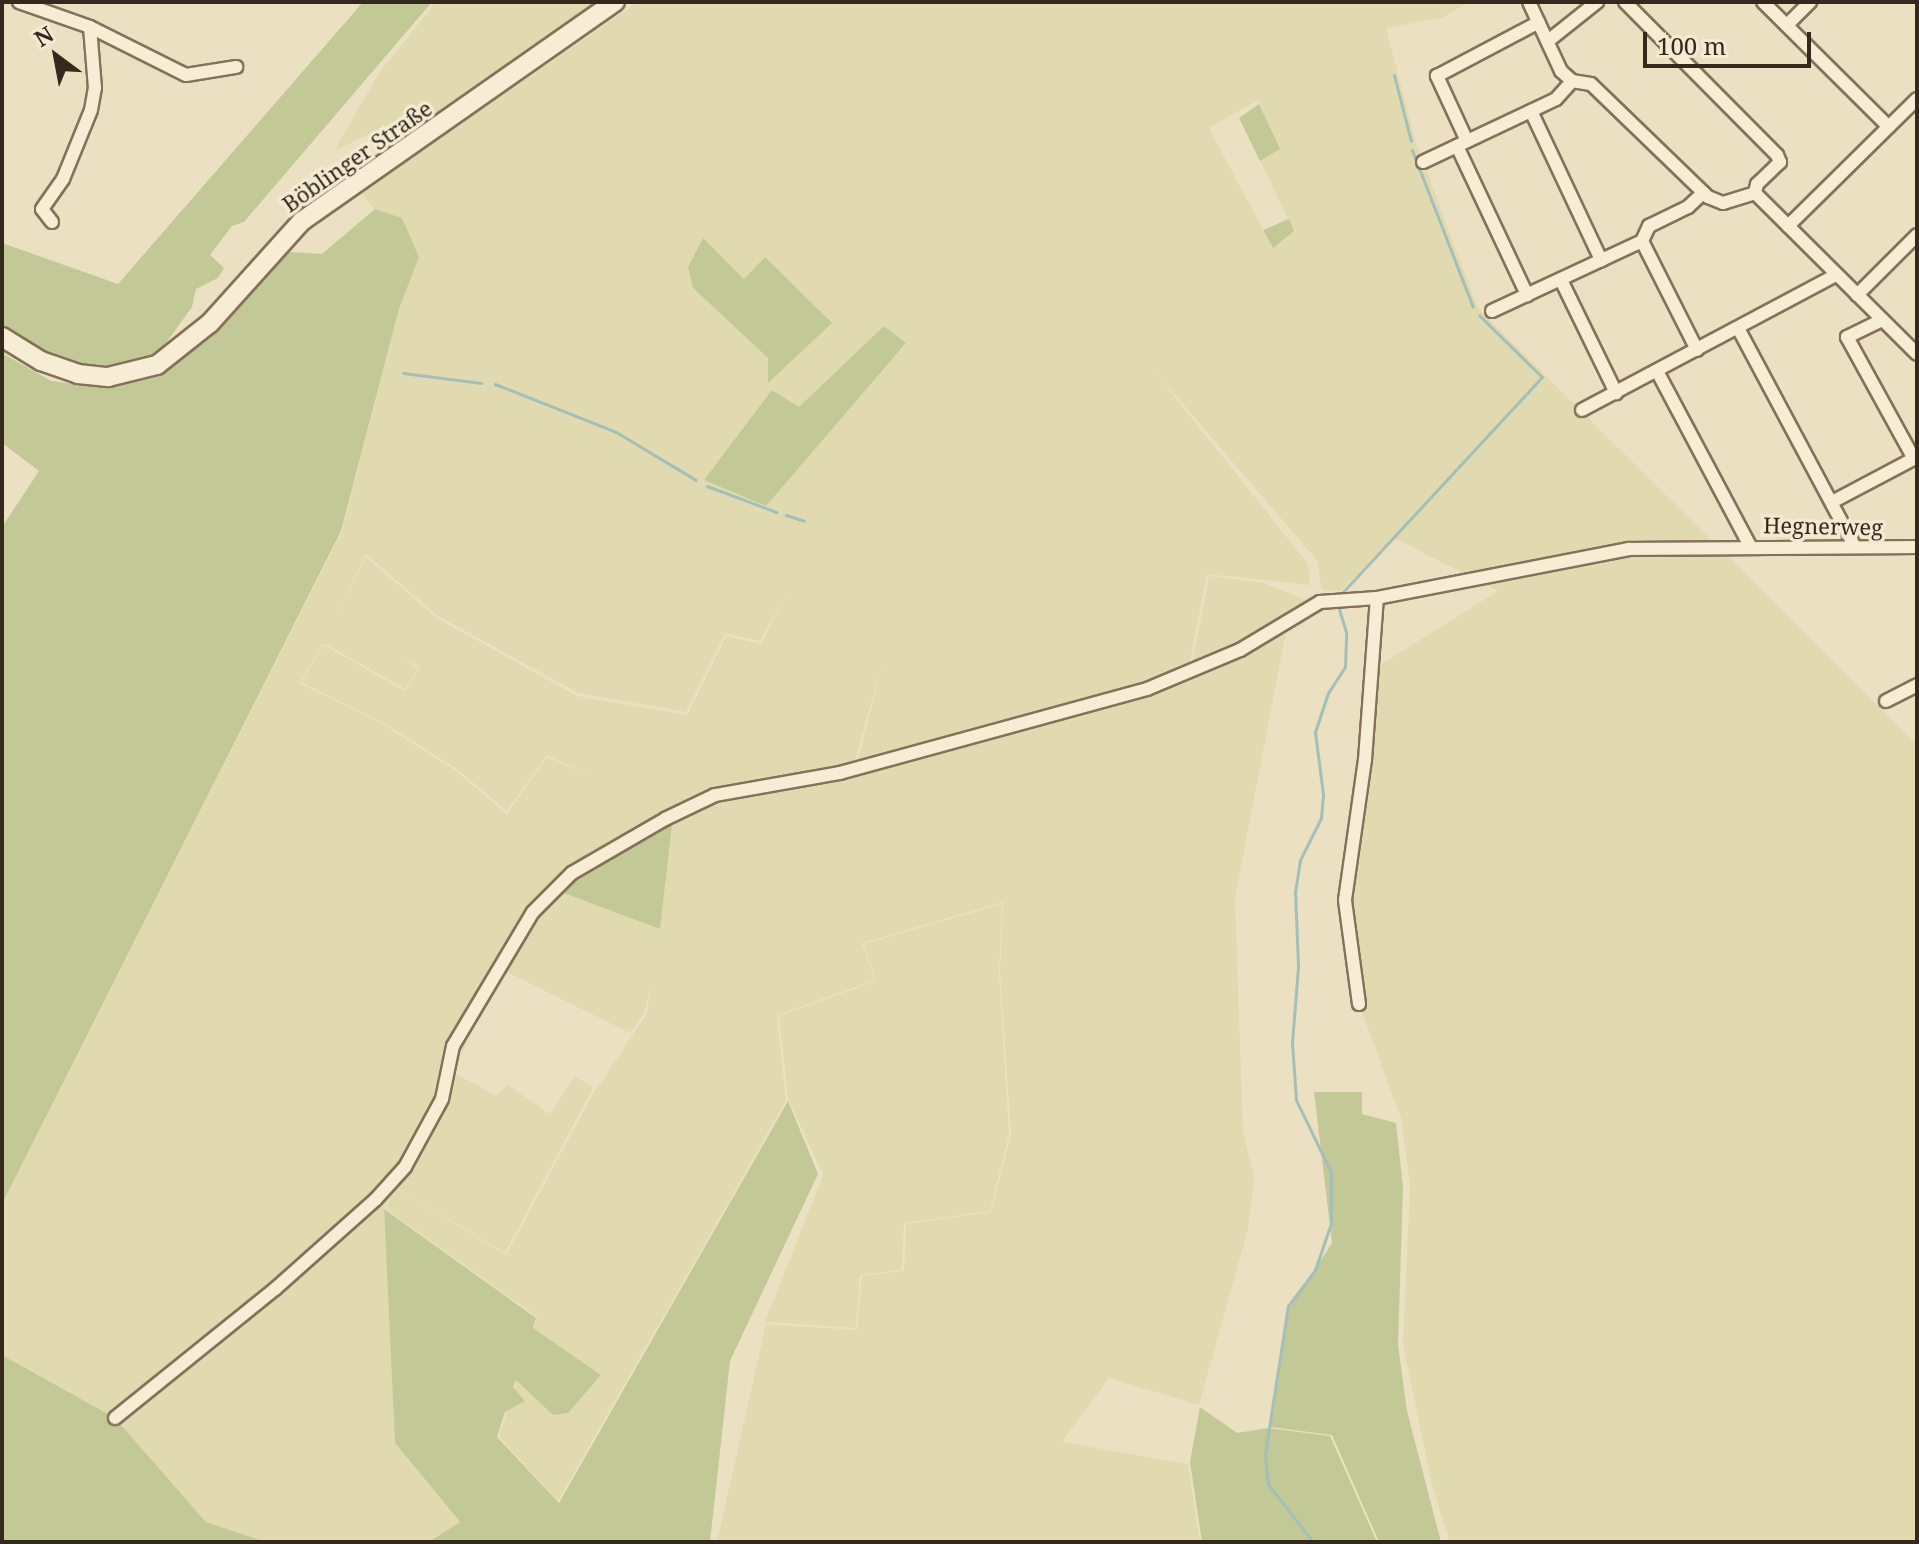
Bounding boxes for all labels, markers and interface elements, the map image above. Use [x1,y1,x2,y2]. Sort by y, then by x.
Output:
north arrow [16,16,96,96]
scale bar [1647,16,1815,66]
text: N [28,18,59,53]
text: 100 m [1657,29,1726,62]
street label: Böblinger Straße [277,95,437,217]
street label: Hegnerweg [1763,512,1883,540]

